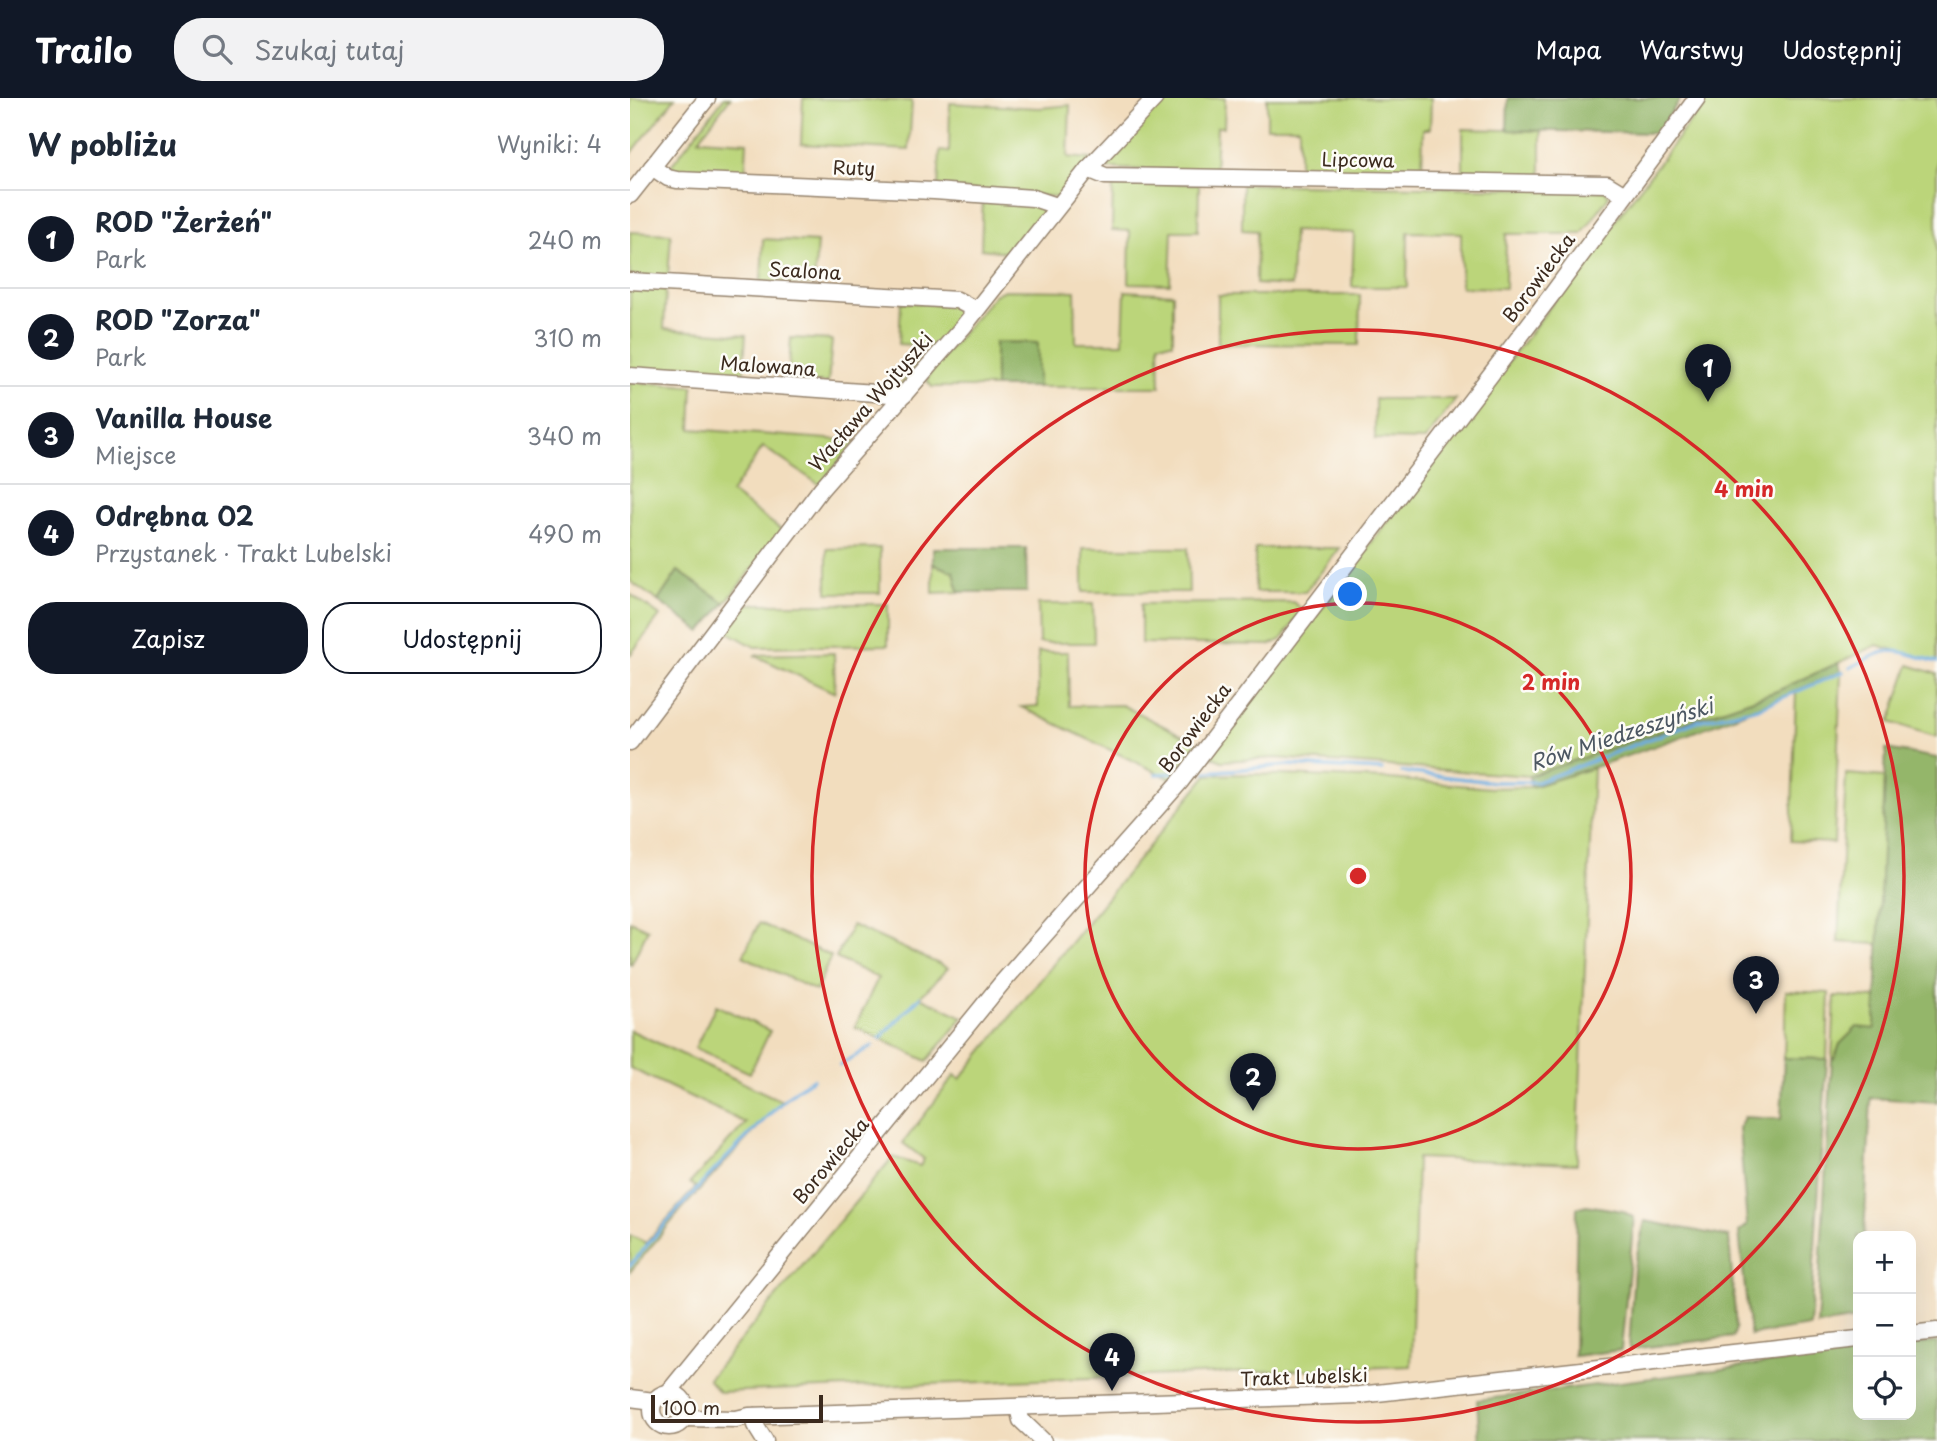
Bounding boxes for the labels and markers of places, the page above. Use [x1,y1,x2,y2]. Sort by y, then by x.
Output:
pin: 1 [1685,344,1731,402]
centre of rings [1346,864,1370,888]
pin: 3 [1733,956,1779,1014]
pin: 2 [1230,1053,1276,1111]
pin: 4 [1089,1333,1135,1391]

